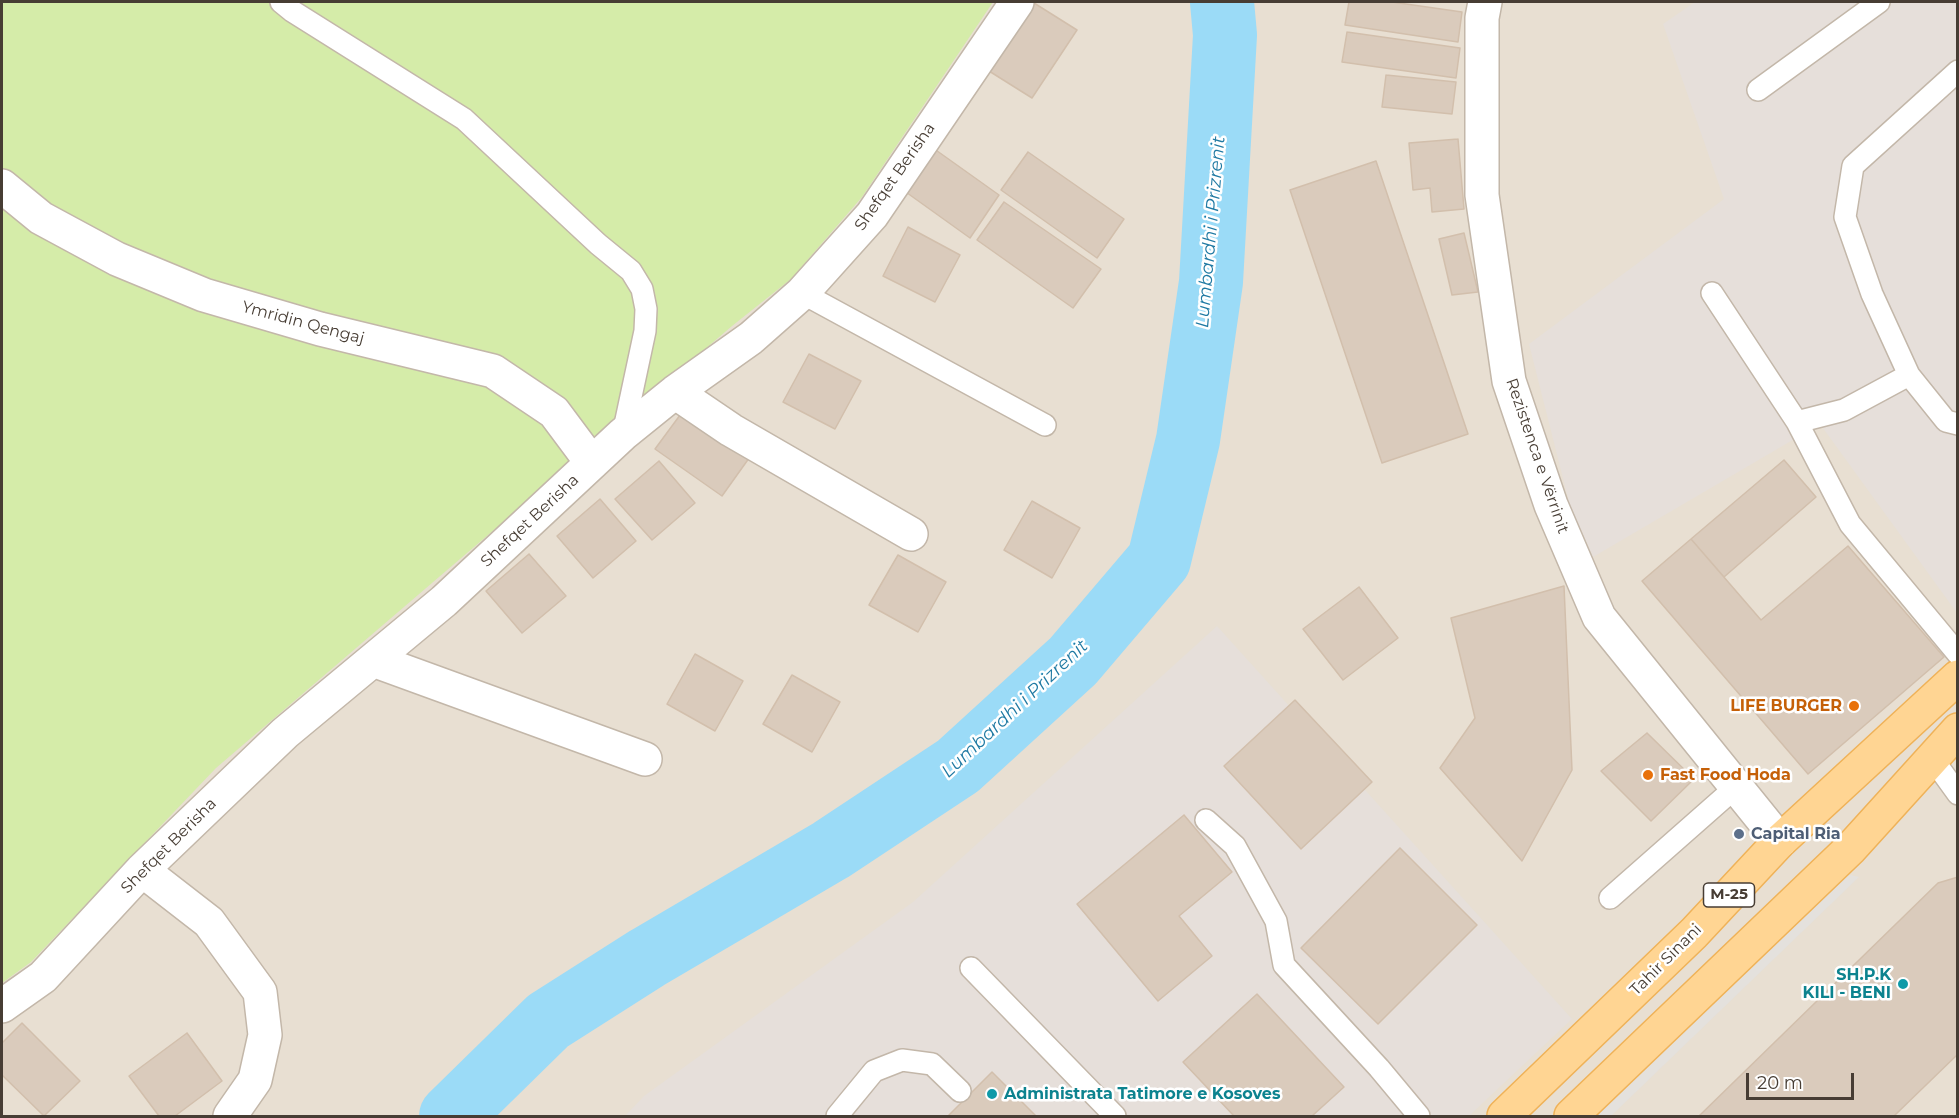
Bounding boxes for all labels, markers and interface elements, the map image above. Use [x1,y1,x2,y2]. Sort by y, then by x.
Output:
street label: Shefqet Berisha [851,119,939,235]
water label: Lumbardhi i Prizrenit [1192,135,1230,329]
street label: Ymridin Qengaj [240,297,366,349]
street label: Rezistenca e Vërrinit [1501,376,1573,536]
street label: Shefqet Berisha [477,471,583,571]
water label: Lumbardhi i Prizrenit [937,636,1093,782]
place label: LIFE BURGER [1730,696,1842,716]
marker: LIFE BURGER [1847,699,1861,713]
place label: Fast Food Hoda [1660,765,1791,785]
marker: Fast Food Hoda [1641,768,1655,782]
street label: Shefqet Berisha [117,794,221,898]
place label: Capital Ria [1751,824,1841,844]
marker: Capital Ria [1732,827,1746,841]
road number: M-25 [1704,883,1754,907]
street label: Tahir Sinani [1626,920,1706,1000]
place label: SH.P.K KILI - BENI [1803,965,1891,1003]
marker: SH.P.K KILI - BENI [1896,977,1910,991]
scale bar [1749,1061,1857,1099]
text: 20 m [1757,1072,1803,1094]
place label: Administrata Tatimore e Kosoves [1004,1084,1280,1104]
marker: Administrata Tatimore e Kosoves [985,1087,999,1101]

